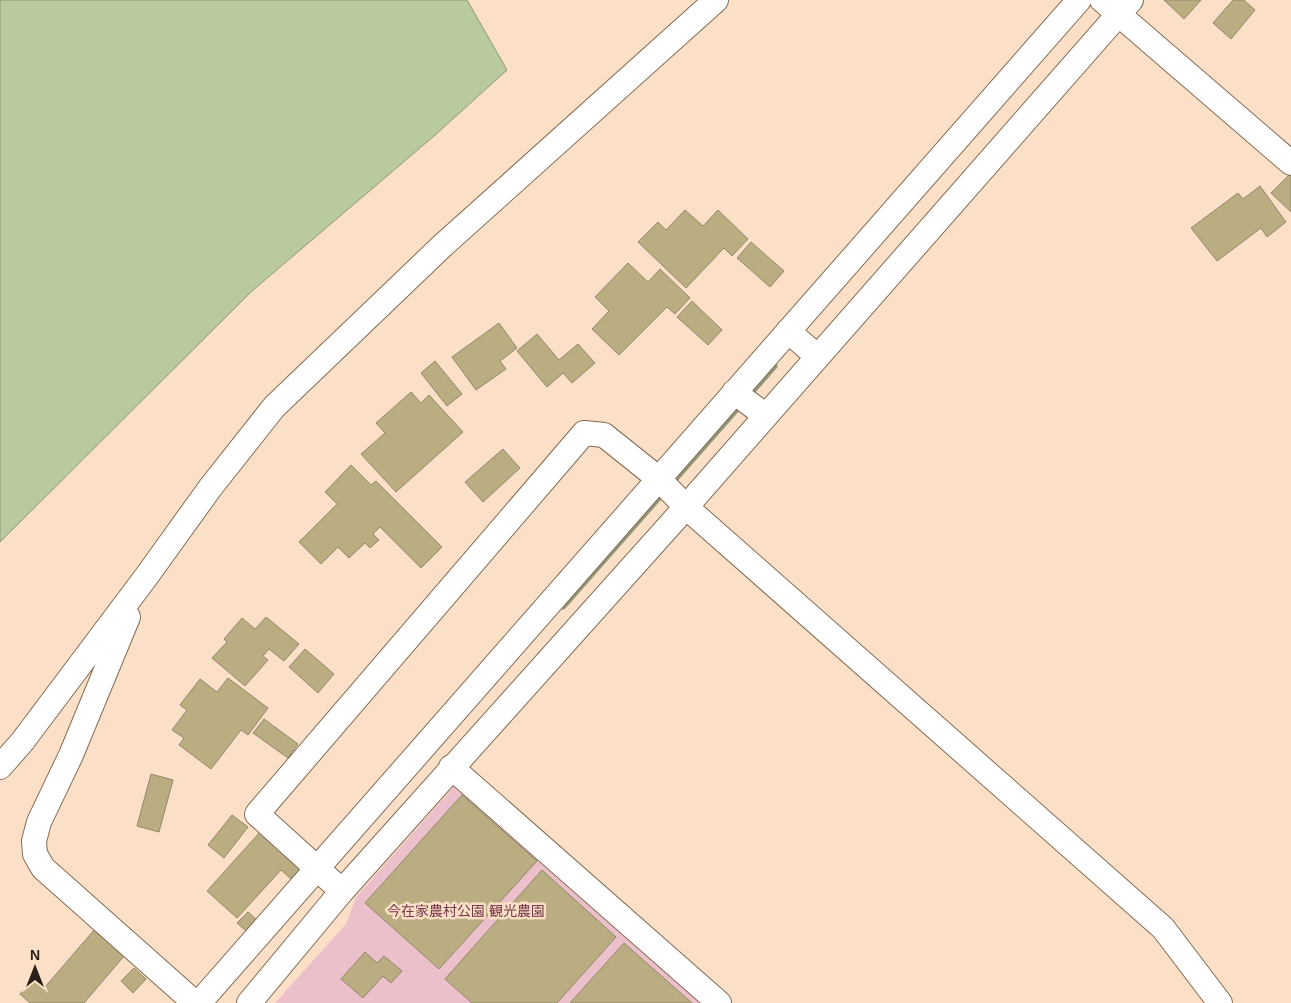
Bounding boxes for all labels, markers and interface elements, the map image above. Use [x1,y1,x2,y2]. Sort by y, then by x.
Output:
park label: 今在家農村公園 観光農園 [387,903,545,919]
north arrow [10,943,60,993]
text: N [30,947,40,963]

